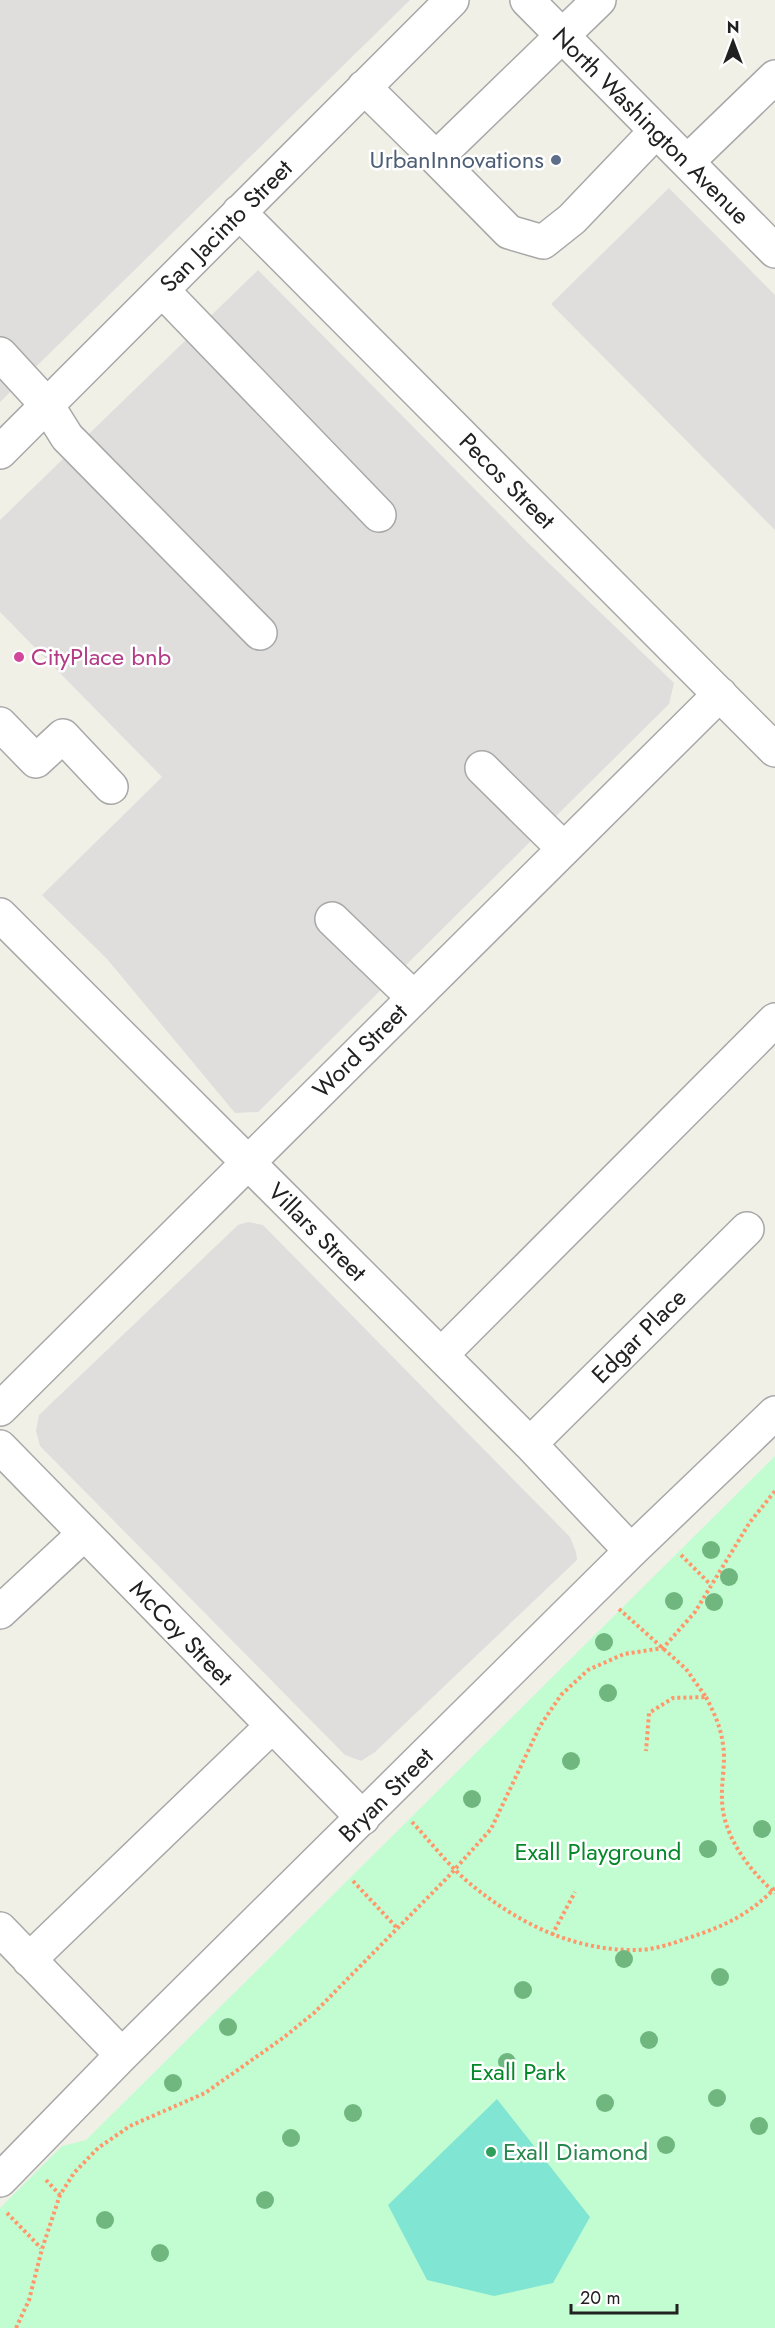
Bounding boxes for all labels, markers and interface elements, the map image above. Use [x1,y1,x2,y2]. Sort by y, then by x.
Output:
north arrow [703,12,763,72]
street label: North Washington Avenue [547,22,755,230]
place label: UrbanInnovations [370,142,544,177]
street label: San Jacinto Street [151,151,300,300]
marker: UrbanInnovations [549,153,563,167]
street label: Pecos Street [451,425,564,537]
place label: CityPlace bnb [31,639,171,674]
marker: CityPlace bnb [12,650,26,664]
street label: Word Street [304,995,415,1106]
street label: Villars Street [260,1174,375,1289]
street label: Edgar Place [583,1280,694,1391]
street label: McCoy Street [122,1572,241,1694]
street label: Bryan Street [330,1739,441,1850]
park label: Exall Playground [515,1834,681,1869]
park label: Exall Park [470,2054,566,2089]
place label: Exall Diamond [503,2134,648,2169]
marker: Exall Diamond [484,2145,498,2159]
scale bar [571,2277,678,2315]
text: 20 m [580,2285,620,2311]

